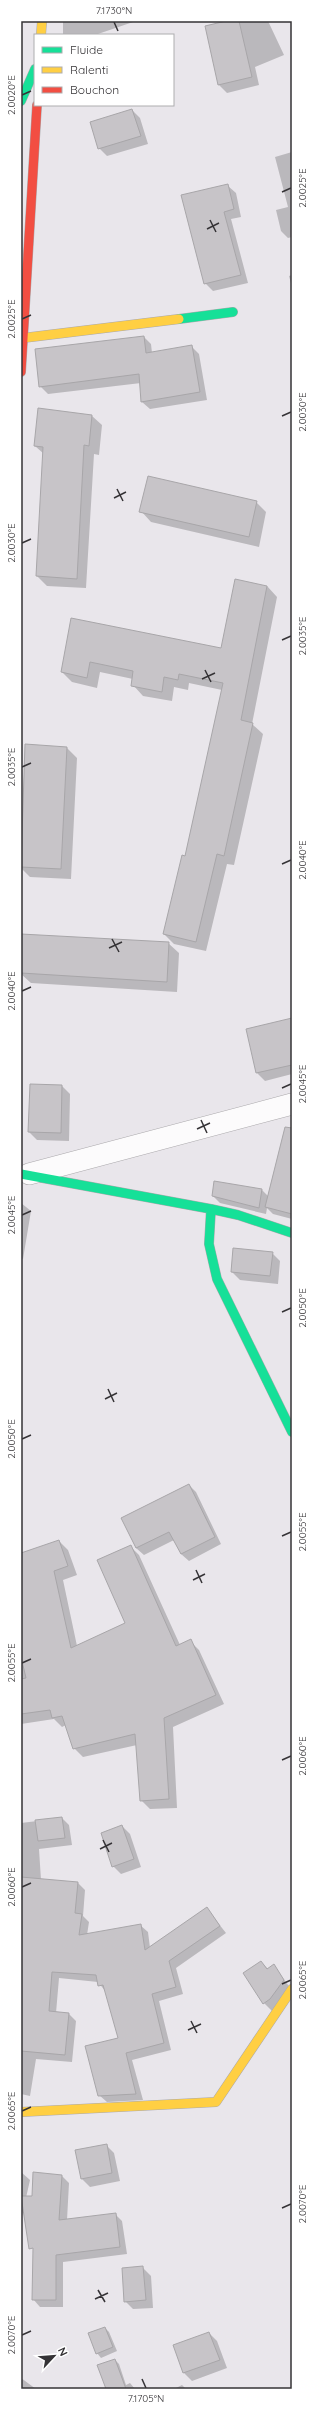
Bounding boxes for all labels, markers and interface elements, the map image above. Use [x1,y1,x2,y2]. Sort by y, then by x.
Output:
text: 7.1730°N [96,4,132,17]
legend [34,34,174,106]
text: Fluide [70,42,103,57]
text: Ralenti [70,62,108,77]
text: 2.0020°E [5,75,18,115]
text: Bouchon [70,82,119,97]
text: 2.0025°E [296,168,309,208]
text: 2.0025°E [5,299,18,339]
text: 2.0030°E [296,392,309,432]
text: 2.0030°E [5,523,18,563]
text: 2.0035°E [296,616,309,655]
text: 2.0035°E [5,747,18,786]
text: 2.0040°E [296,840,309,880]
text: 2.0040°E [5,971,18,1011]
text: 2.0045°E [296,1064,309,1104]
text: 2.0045°E [5,1195,18,1235]
text: 2.0050°E [296,1288,309,1328]
text: 2.0050°E [5,1419,18,1459]
text: 2.0055°E [296,1512,309,1552]
text: 2.0055°E [5,1643,18,1683]
text: 2.0060°E [296,1736,309,1776]
text: 2.0060°E [5,1867,18,1907]
text: 2.0065°E [296,1960,309,2000]
text: 2.0065°E [5,2091,18,2131]
text: 2.0070°E [296,2184,309,2223]
text: 2.0070°E [5,2315,18,2354]
north arrow [34,2336,74,2376]
text: N [55,2345,71,2358]
text: 7.1705°N [128,2392,164,2405]

